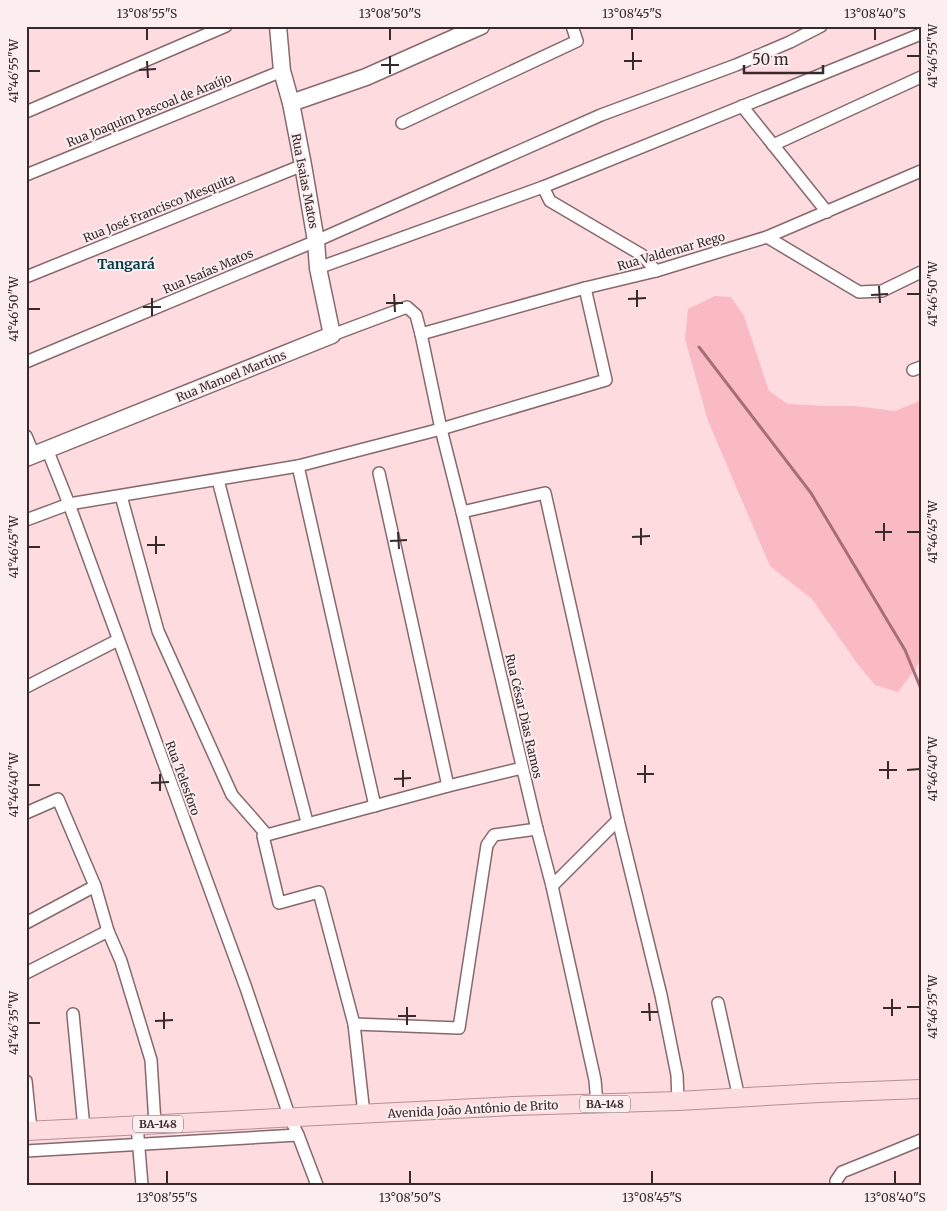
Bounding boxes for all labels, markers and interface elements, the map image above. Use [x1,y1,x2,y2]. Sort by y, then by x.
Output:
text: 13°08'55"S [117,6,177,21]
text: 13°08'50"S [359,6,421,21]
text: 13°08'45"S [602,6,662,21]
text: 13°08'40"S [844,6,906,21]
text: 41°46'55"W [925,23,940,88]
text: 41°46'55"W [6,38,21,103]
scale bar [744,42,823,74]
text: 50 m [752,50,789,69]
street label: Rua Joaquim Pascoal de Araújo [64,70,234,150]
street label: Rua Isaias Matos [288,132,322,230]
street label: Rua José Francisco Mesquita [81,170,238,245]
street label: Rua Valdemar Rego [615,228,727,274]
street label: Rua Isaías Matos [161,245,255,297]
district label: Tangará [97,255,155,273]
text: 41°46'50"W [925,260,940,327]
text: 41°46'50"W [6,275,21,342]
street label: Rua Manoel Martins [174,347,288,405]
text: 41°46'45"W [925,500,940,563]
text: 41°46'45"W [6,515,21,578]
street label: Rua César Dias Ramos [502,652,546,780]
text: 41°46'40"W [925,736,940,801]
street label: Rua Telesforo [163,739,203,817]
text: 41°46'40"W [6,752,21,817]
text: 41°46'35"W [925,974,940,1039]
text: 41°46'35"W [6,990,21,1055]
road number: BA-148 [580,1096,630,1112]
street label: Avenida João Antônio de Brito [386,1097,559,1121]
road number: BA-148 [133,1116,183,1132]
text: 13°08'55"S [137,1190,197,1205]
text: 13°08'50"S [379,1190,441,1205]
text: 13°08'45"S [622,1190,682,1205]
text: 13°08'40"S [864,1190,926,1205]

